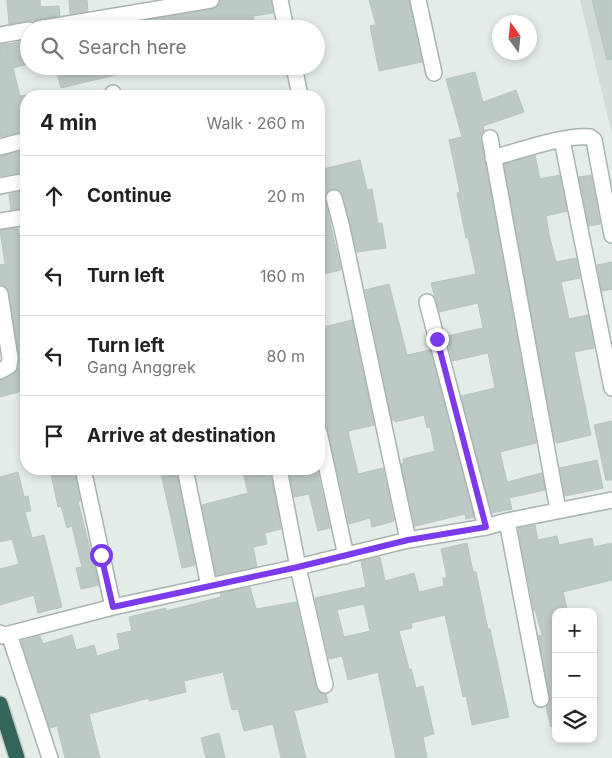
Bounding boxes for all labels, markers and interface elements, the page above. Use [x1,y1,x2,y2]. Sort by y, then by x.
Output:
north arrow [492,15,537,60]
search box [20,20,325,75]
icon: search [38,34,66,62]
text: Search here [78,36,187,59]
text: 4 min [40,110,97,135]
text: Walk · 260 m [207,113,305,133]
icon: ahead [40,182,68,210]
text: Continue [87,184,172,207]
text: 20 m [267,186,305,206]
icon: left [40,262,68,290]
text: Turn left [87,264,165,287]
text: 160 m [260,266,305,286]
route end [426,328,449,351]
text: Turn left [87,334,165,357]
icon: left [40,342,68,370]
text: 80 m [266,346,305,366]
text: Gang Anggrek [87,357,196,377]
icon: arrive [40,422,68,450]
text: Arrive at destination [87,424,276,447]
route start [90,544,113,567]
map controls [552,608,597,743]
button: + [552,608,597,653]
button: − [552,653,597,698]
button: layers [552,698,597,743]

